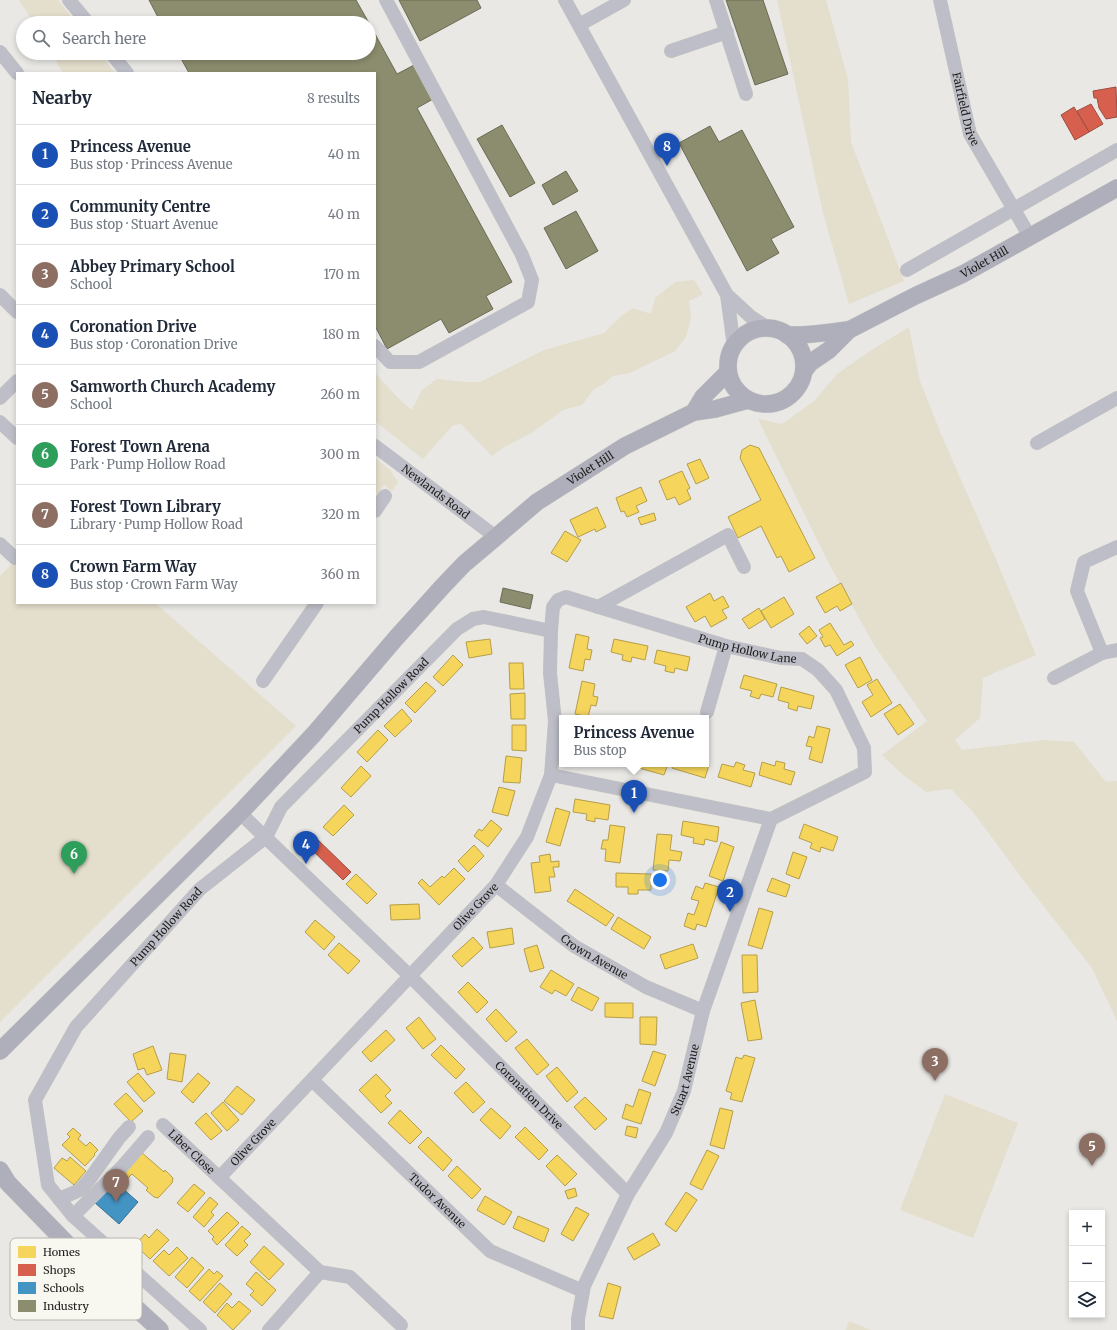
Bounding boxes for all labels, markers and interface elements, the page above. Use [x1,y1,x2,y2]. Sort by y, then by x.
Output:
search box [16,16,376,60]
icon: search [30,27,52,49]
text: Search here [62,29,146,48]
street label: Fairfield Drive [949,71,982,149]
text: Nearby [32,87,92,109]
text: 8 results [307,90,360,107]
pin: 8 [654,133,680,166]
text: Princess Avenue [70,137,191,156]
text: 1 [42,146,48,163]
text: 40 m [328,146,360,163]
text: Bus stop · Princess Avenue [70,156,232,173]
text: Community Centre [70,197,210,216]
text: 2 [41,206,49,223]
text: 40 m [328,206,360,223]
text: Bus stop · Stuart Avenue [70,216,218,233]
street label: Violet Hill [957,243,1011,281]
text: Abbey Primary School [70,257,235,276]
text: 3 [41,266,49,283]
text: 170 m [323,266,360,283]
text: School [70,276,112,293]
text: Coronation Drive [70,317,197,336]
text: 4 [41,326,49,343]
text: 180 m [322,326,360,343]
text: Bus stop · Coronation Drive [70,336,237,353]
text: Samworth Church Academy [70,377,275,396]
text: 5 [41,386,49,403]
text: 260 m [320,386,360,403]
text: School [70,396,112,413]
text: Forest Town Arena [70,437,210,456]
text: 6 [41,446,49,463]
text: 300 m [320,446,360,463]
street label: Violet Hill [564,448,617,489]
text: Park · Pump Hollow Road [70,456,226,473]
street label: Newlands Road [399,462,473,522]
text: Forest Town Library [70,497,221,516]
text: 7 [41,506,49,523]
text: 320 m [321,506,360,523]
text: Library · Pump Hollow Road [70,516,243,533]
text: Crown Farm Way [70,557,196,576]
text: 8 [41,566,49,583]
text: 360 m [321,566,360,583]
text: Bus stop · Crown Farm Way [70,576,238,593]
street label: Pump Hollow Lane [697,631,797,666]
street label: Pump Hollow Road [351,655,432,736]
popup [559,715,709,767]
text: Princess Avenue [574,723,694,742]
text: Bus stop [574,742,627,759]
pin: 1 [621,780,647,813]
pin: 4 [293,831,319,864]
pin: 6 [61,841,87,874]
your location [650,870,670,890]
pin: 2 [717,879,743,912]
street label: Olive Grove [450,880,501,933]
street label: Pump Hollow Road [127,884,205,969]
street label: Crown Avenue [558,931,631,982]
street label: Stuart Avenue [667,1042,702,1118]
pin: 3 [922,1048,948,1081]
street label: Coronation Drive [492,1058,566,1132]
street label: Olive Grove [227,1115,279,1169]
street label: Liber Close [165,1127,218,1177]
pin: 5 [1079,1133,1105,1166]
pin: 7 [103,1169,129,1202]
street label: Tudor Avenue [406,1170,469,1231]
map controls [1069,1210,1105,1318]
button: + [1069,1210,1105,1246]
legend [10,1238,142,1320]
text: Homes [43,1245,80,1259]
button: − [1069,1246,1105,1282]
text: Shops [43,1263,75,1277]
text: Schools [43,1281,84,1295]
button: layers [1069,1282,1105,1318]
text: Industry [43,1299,90,1313]

